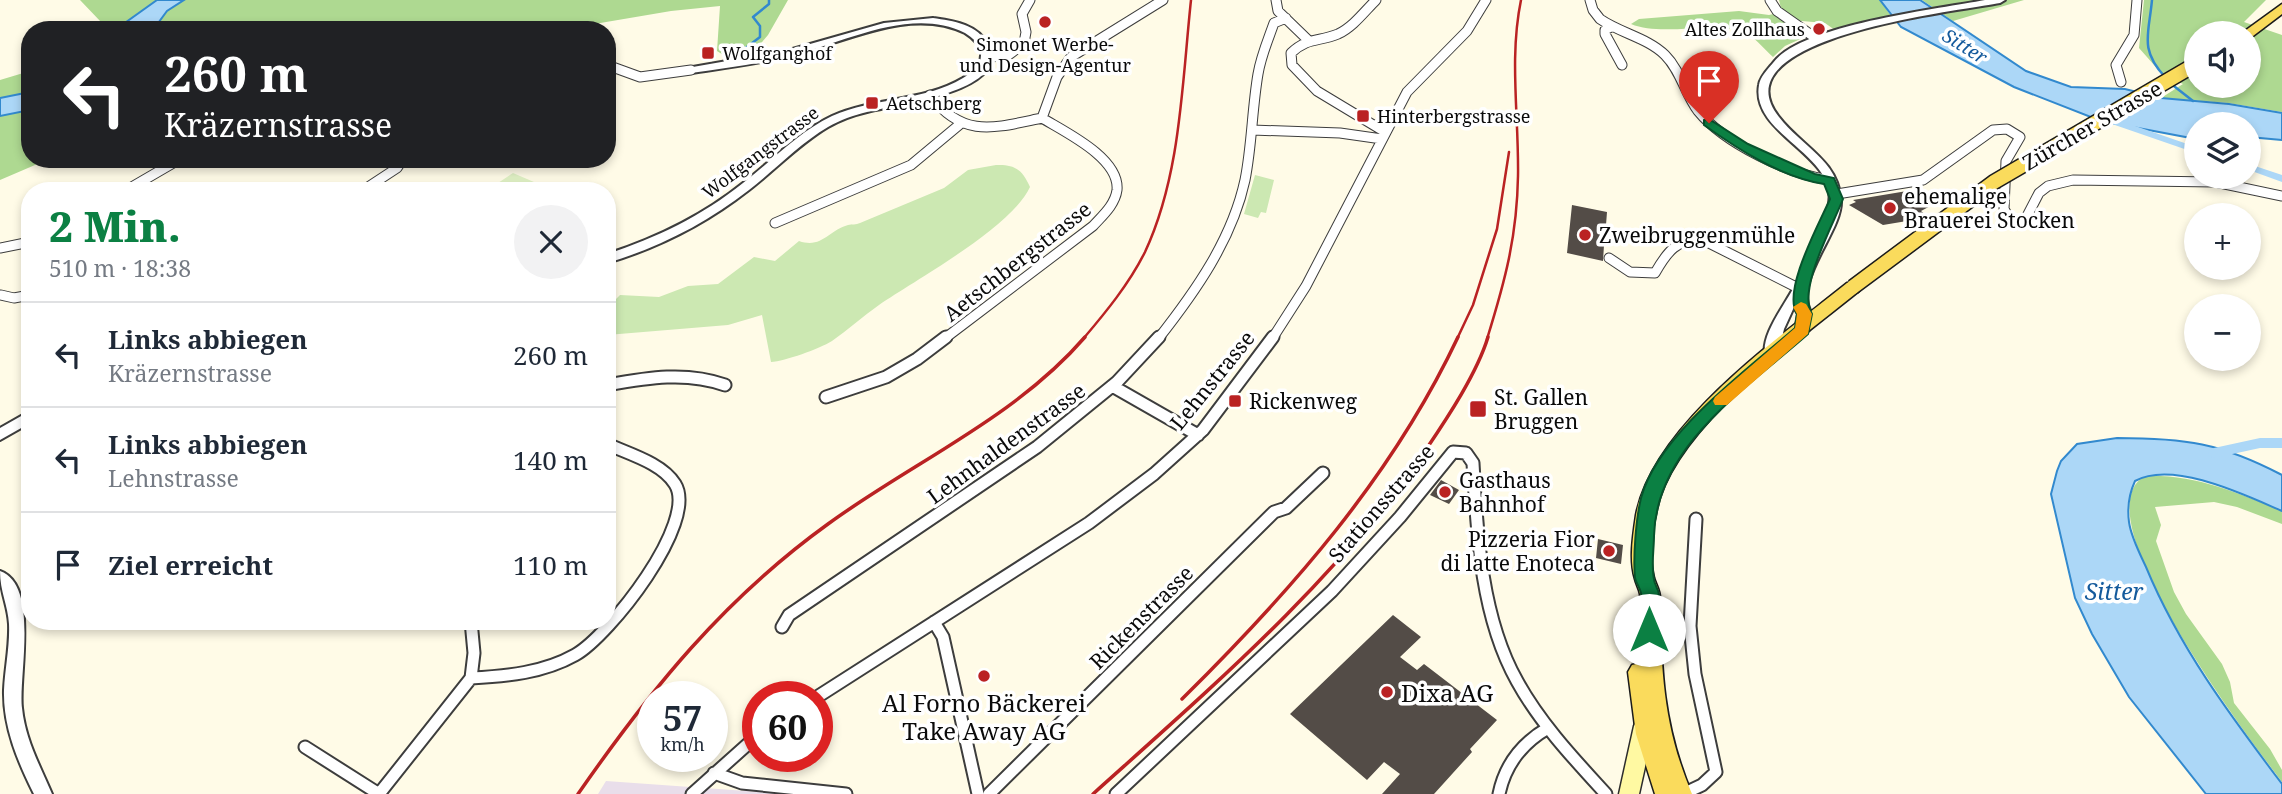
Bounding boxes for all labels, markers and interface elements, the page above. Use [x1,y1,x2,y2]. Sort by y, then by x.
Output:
marker: Simonet Werbe- und Design-Agentur [1037,14,1053,30]
place label: Altes Zollhaus [1685,17,1805,41]
marker: Altes Zollhaus [1811,21,1827,37]
map controls [2184,21,2261,371]
button: sound [2184,21,2261,98]
water label: Sitter [1938,22,1992,70]
place label: Simonet Werbe- und Design-Agentur [959,32,1131,77]
text: 260 m [164,40,308,106]
place label: Wolfganghof [722,41,833,65]
marker: Wolfganghof [700,45,716,61]
icon: left [49,49,140,140]
pin [1679,51,1739,123]
icon: arrive [1690,62,1728,100]
street label: Zürcher Strasse [2017,74,2167,176]
place label: Aetschberg [886,91,982,115]
marker: Aetschberg [864,95,880,111]
street label: Wolfgangstrasse [697,100,823,204]
text: Kräzernstrasse [164,103,392,146]
place label: Hinterbergstrasse [1377,104,1531,128]
marker: Hinterbergstrasse [1355,108,1371,124]
button: layers [2184,112,2261,189]
place label: ehemalige Brauerei Stocken [1904,182,2075,234]
street label: Aetschbergstrasse [938,195,1096,327]
text: 2 Min. [49,197,181,254]
marker: ehemalige Brauerei Stocken [1882,200,1898,216]
button: + [2184,203,2261,280]
button: close [514,205,588,279]
place label: Zweibruggenmühle [1599,221,1795,249]
marker: Zweibruggenmühle [1577,227,1593,243]
text: 510 m · 18:38 [49,252,191,284]
button: − [2184,294,2261,371]
text: Links abbiegen [108,321,307,357]
street label: Lehnstrasse [1164,325,1260,435]
icon: left [49,336,87,374]
text: 260 m [513,337,588,373]
text: Kräzernstrasse [108,357,272,389]
street label: Lehnhaldenstrasse [921,376,1091,510]
place label: St. Gallen Bruggen [1494,383,1588,435]
place label: Rickenweg [1249,387,1358,415]
marker: Rickenweg [1227,393,1243,409]
marker: St. Gallen Bruggen [1468,399,1488,419]
text: Links abbiegen [108,426,307,462]
street label: Stationsstrasse [1322,438,1440,568]
icon: left [49,441,87,479]
text: 140 m [513,442,588,478]
text: Lehnstrasse [108,462,239,494]
place label: Gasthaus Bahnhof [1459,466,1551,518]
marker: Gasthaus Bahnhof [1437,484,1453,500]
place label: Pizzeria Fior di latte Enoteca [1441,525,1595,577]
marker: Pizzeria Fior di latte Enoteca [1601,543,1617,559]
icon: arrive [49,546,87,584]
text: Ziel erreicht [108,547,273,583]
text: 110 m [513,547,588,583]
street label: Rickenstrasse [1083,559,1199,675]
water label: Sitter [2085,575,2143,607]
position arrow [1612,593,1686,667]
marker: Al Forno Bäckerei Take Away AG [976,668,992,684]
place label: Dixa AG [1401,676,1493,709]
speed limit sign: 60 [742,681,833,772]
marker: Dixa AG [1379,684,1395,700]
place label: Al Forno Bäckerei Take Away AG [882,686,1086,747]
text: 57 [663,694,702,741]
text: km/h [660,732,705,756]

